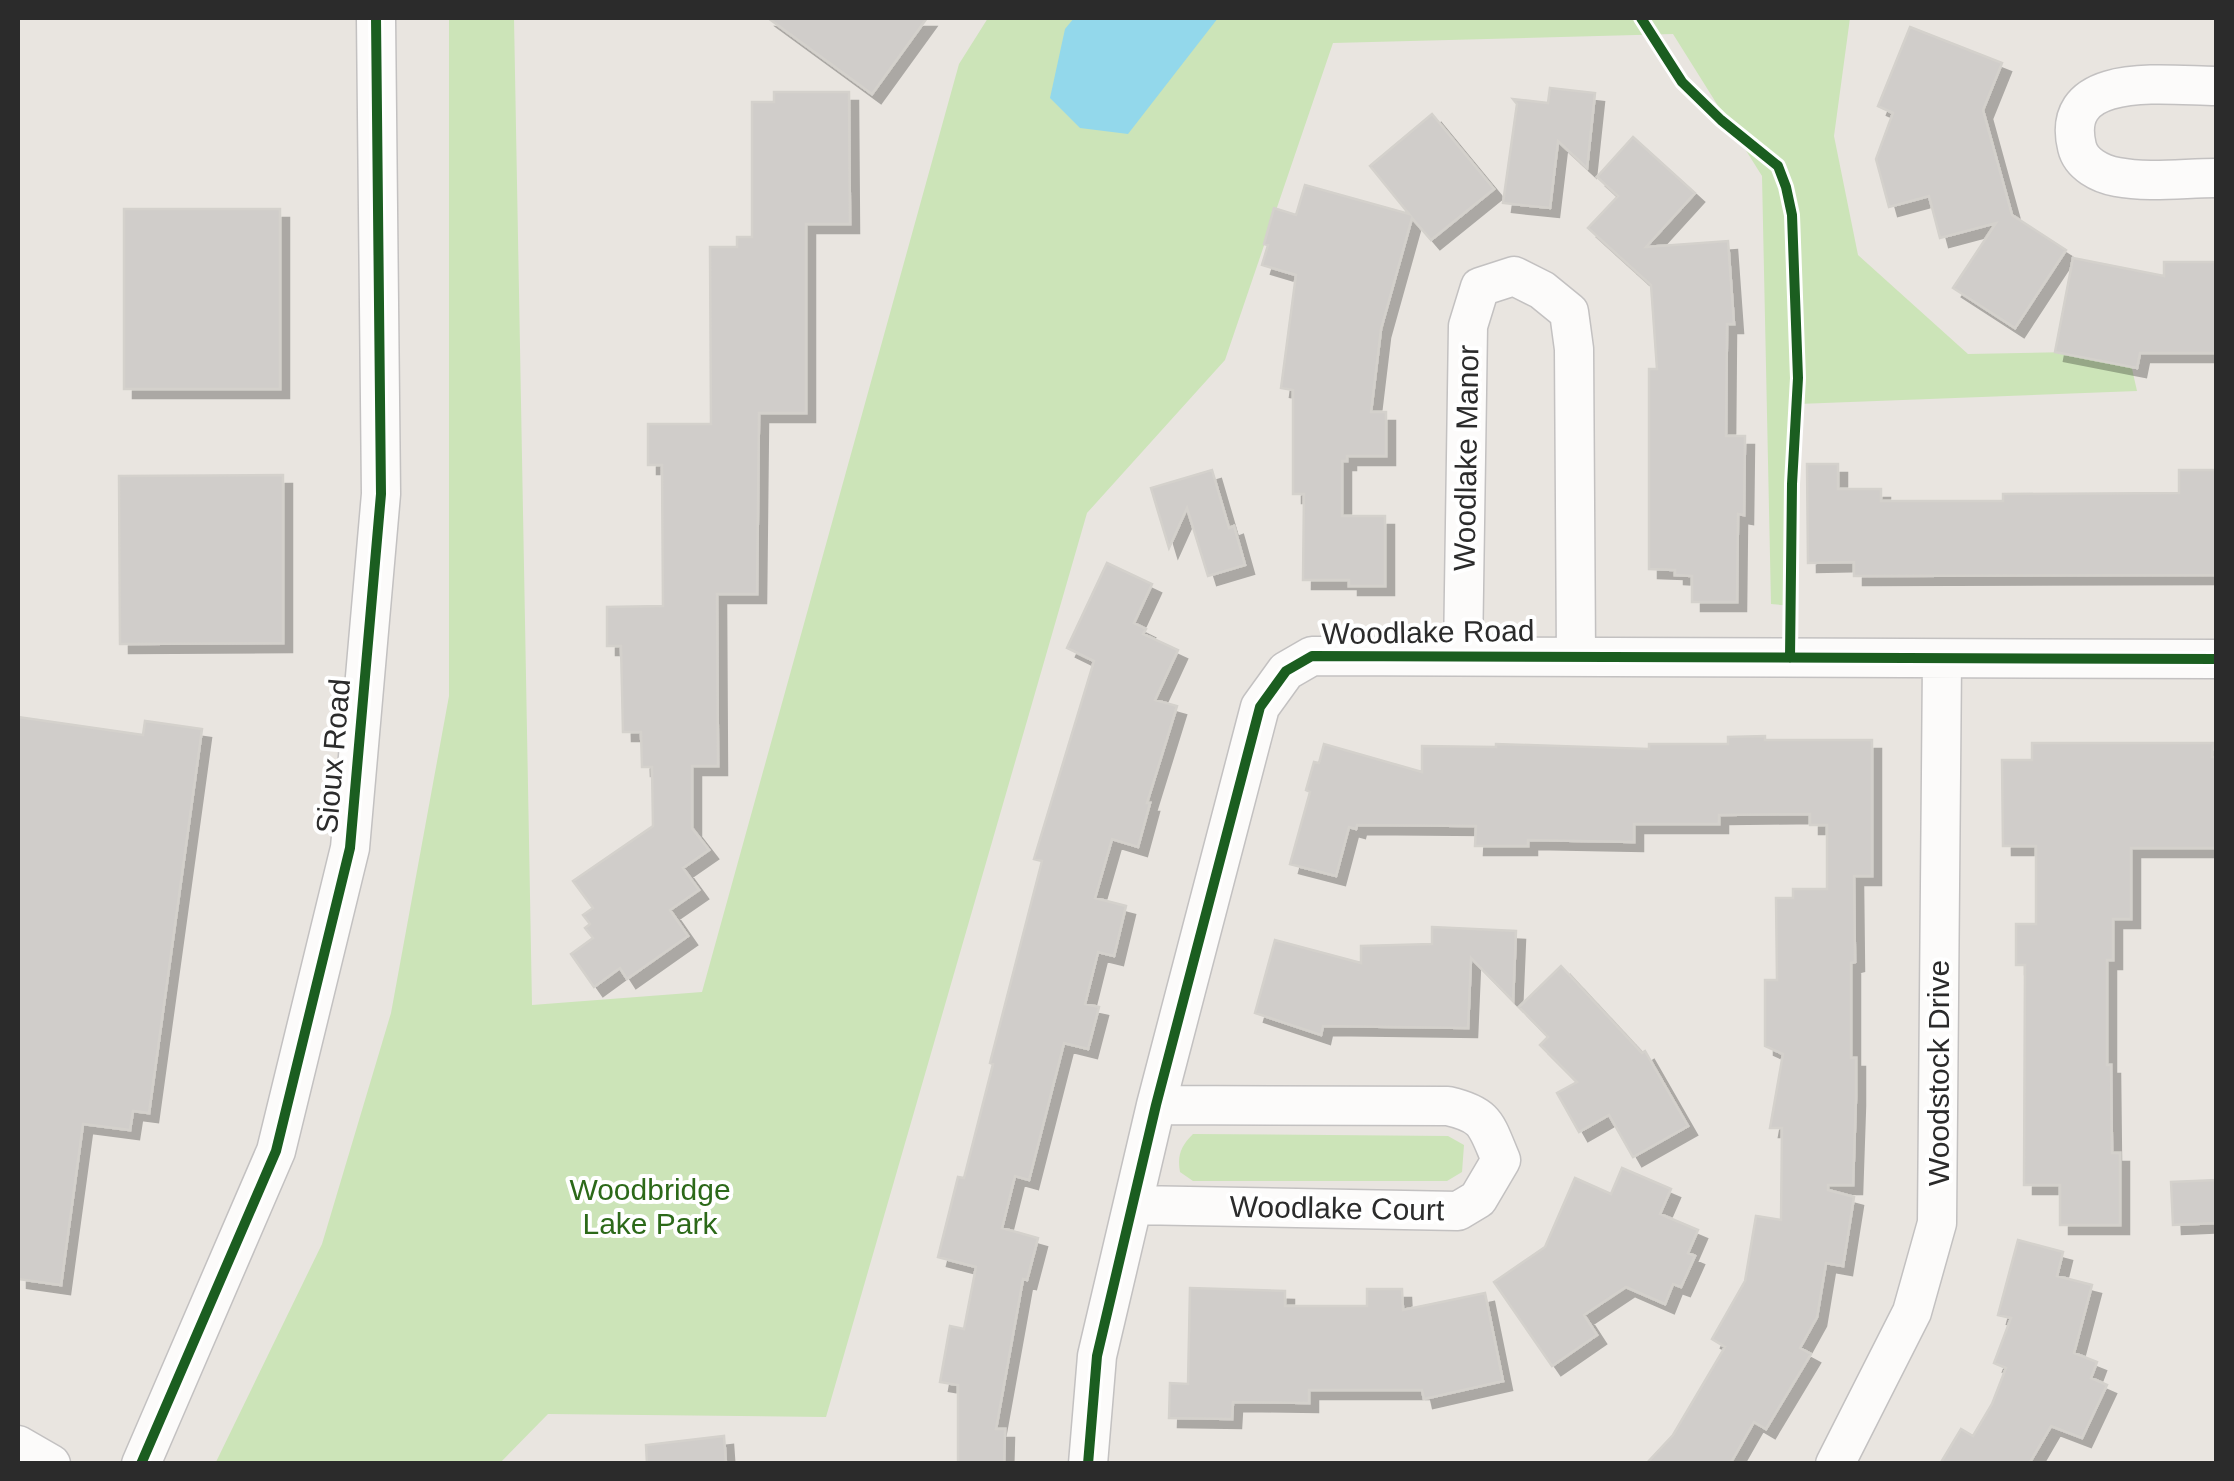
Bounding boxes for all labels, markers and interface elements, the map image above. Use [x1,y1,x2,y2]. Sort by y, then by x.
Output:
street label: Woodlake Manor [1448,345,1484,571]
street label: Woodlake Road [1321,614,1535,650]
street label: Sioux Road [310,677,356,835]
street label: Woodstock Drive [1922,960,1955,1186]
park label: Woodbridge Lake Park [569,1173,731,1240]
street label: Woodlake Court [1229,1190,1445,1226]

